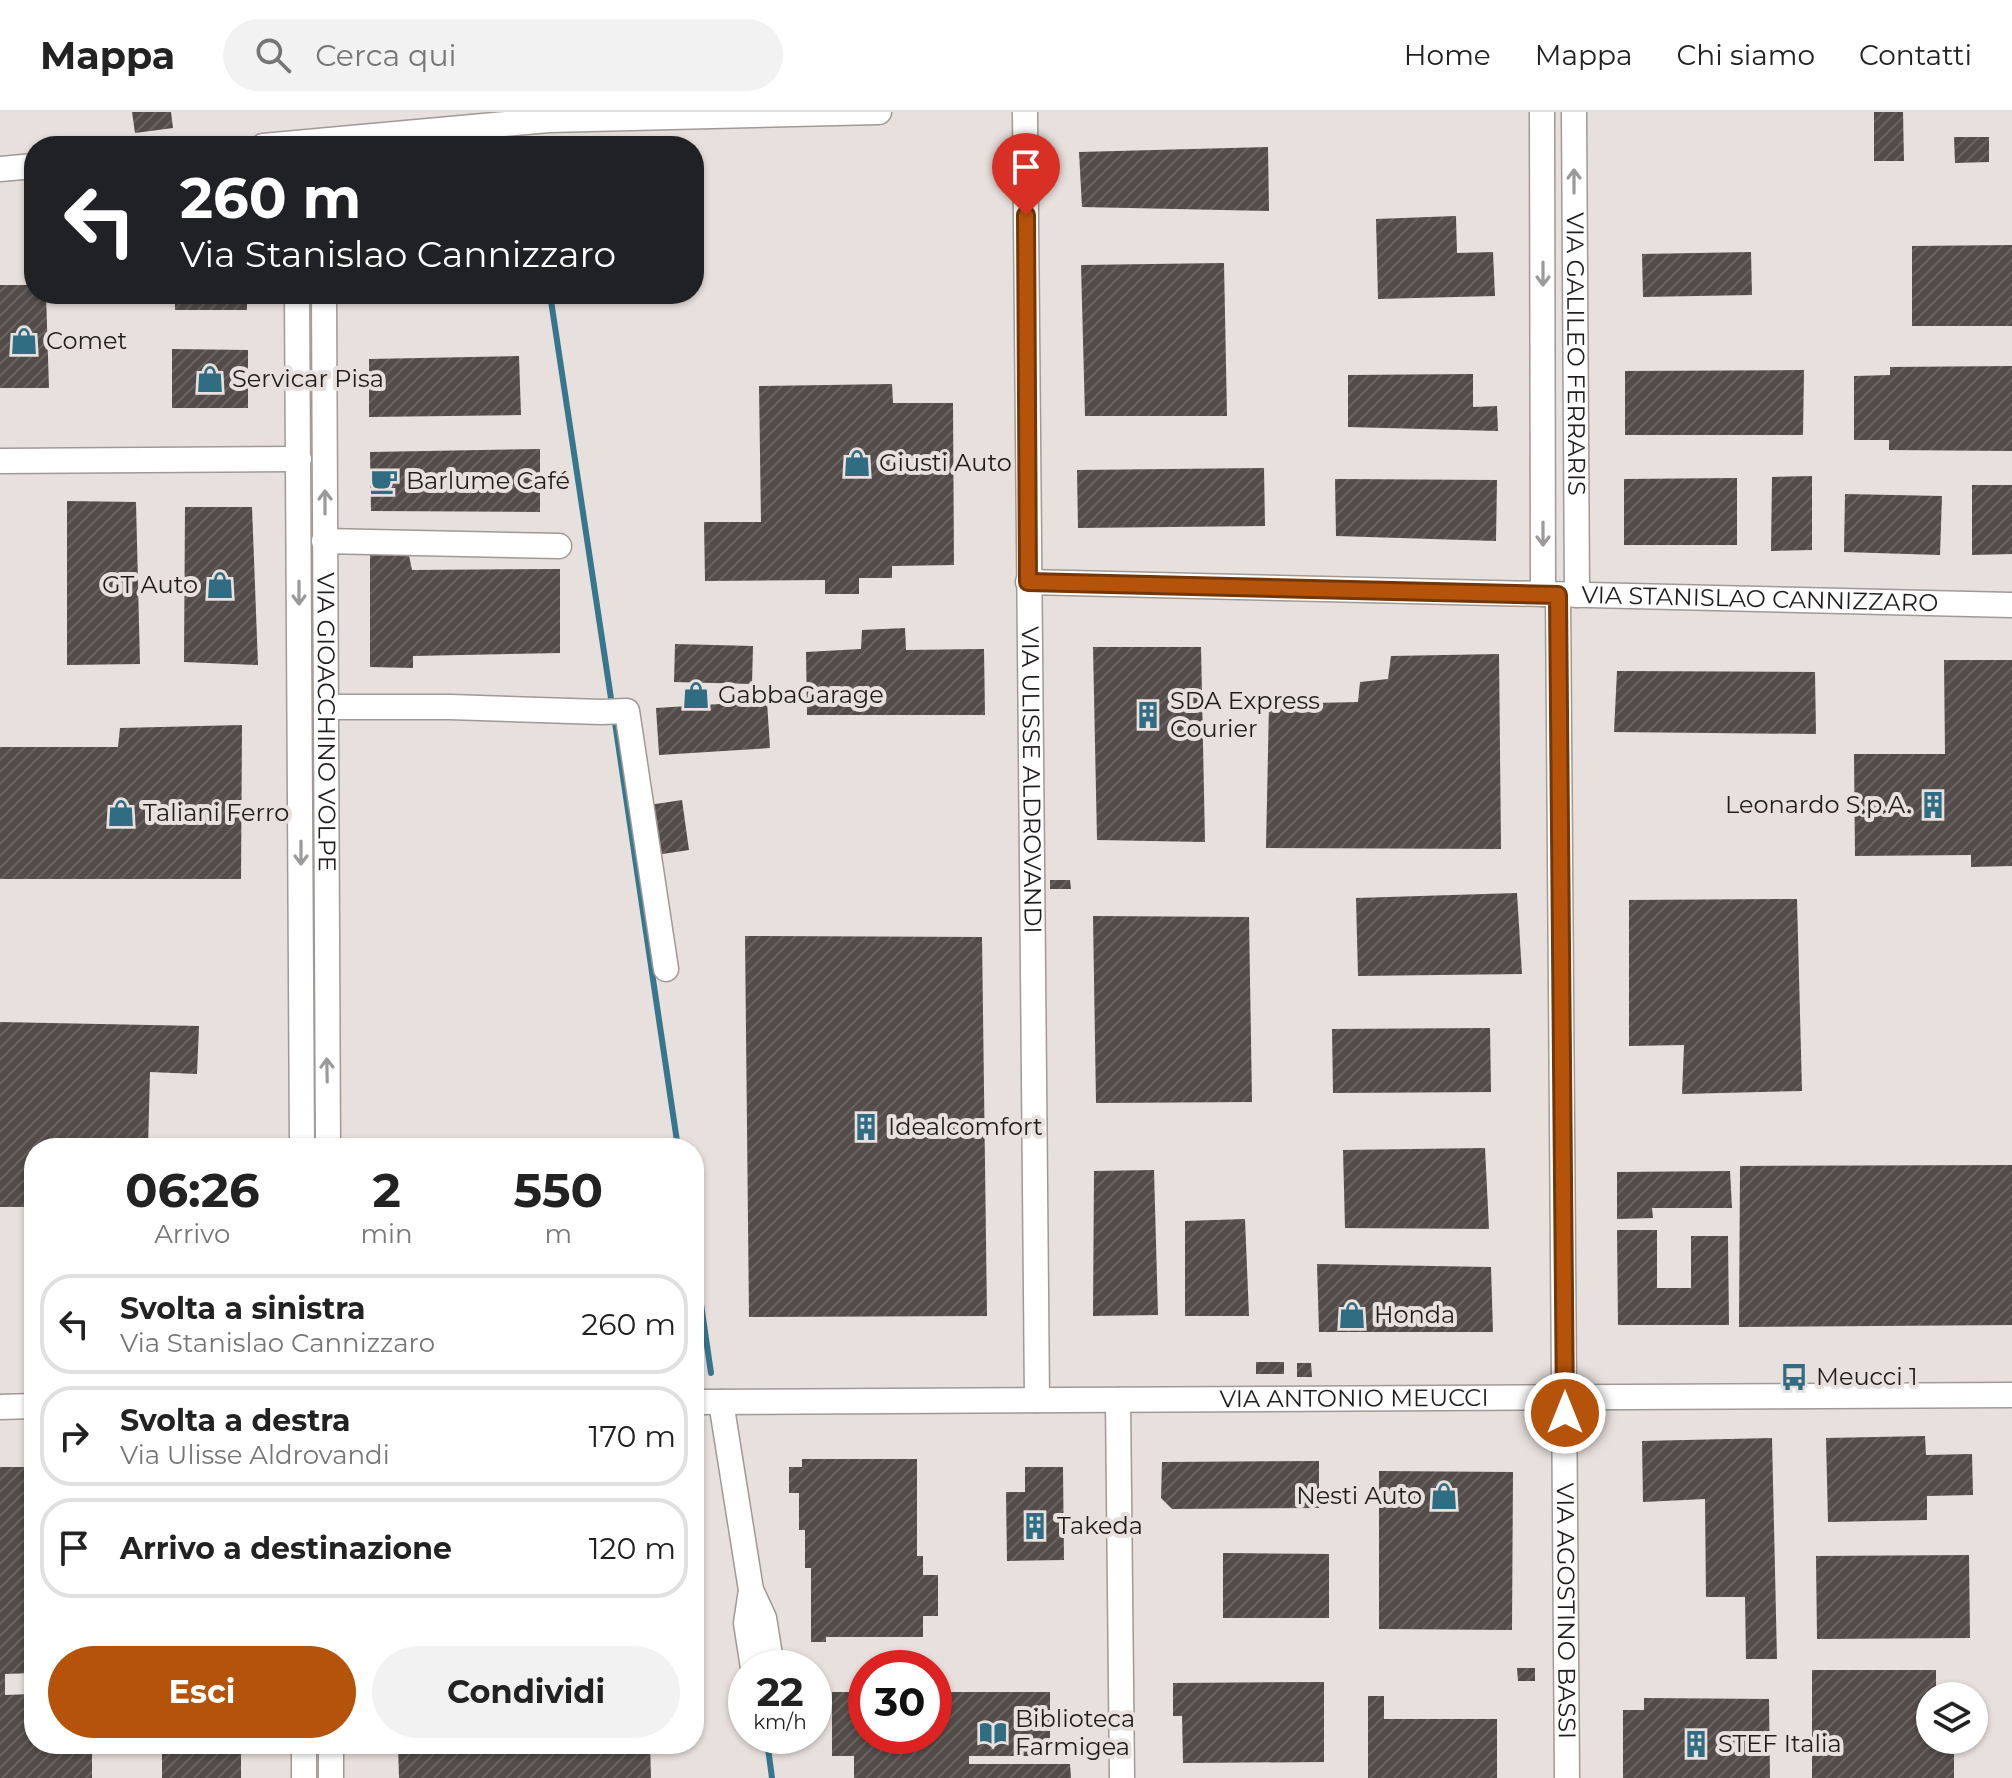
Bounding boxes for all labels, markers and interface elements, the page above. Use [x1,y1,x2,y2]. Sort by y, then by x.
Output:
search box [223,19,783,91]
text: Mappa [40,32,175,79]
icon: search [251,33,295,77]
text: Cerca qui [315,37,457,74]
text: Home [1404,38,1491,72]
text: Mappa [1535,38,1632,72]
text: Chi siamo [1676,38,1815,72]
text: Contatti [1859,38,1972,72]
pin [992,133,1060,215]
icon: arrive [1004,145,1048,189]
text: 260 m [180,164,361,232]
icon: left [48,168,152,272]
one-way arrow [1567,168,1582,195]
street label: VIA GALILEO FERRARIS [1561,212,1591,496]
text: Via Stanislao Cannizzaro [180,232,616,276]
one-way arrow [1535,260,1551,287]
shop icon: Comet [9,326,39,356]
place label: Comet [46,326,127,355]
shop icon: Servicar Pisa [195,364,225,394]
place label: Servicar Pisa [232,364,384,393]
shop icon: Giusti Auto [842,448,872,478]
place label: Giusti Auto [879,448,1012,477]
cafe icon: Barlume Café [369,466,399,496]
place label: Barlume Café [406,466,570,495]
one-way arrow [317,489,333,516]
one-way arrow [1535,520,1551,547]
place label: GT Auto [102,570,198,599]
shop icon: GT Auto [205,570,235,600]
street label: VIA GIOACCHINO VOLPE [311,572,342,872]
one-way arrow [292,579,307,606]
street label: VIA STANISLAO CANNIZZARO [1581,580,1939,617]
street label: VIA ULISSE ALDROVANDI [1016,626,1048,934]
shop icon: GabbaGarage [681,680,711,710]
place label: GabbaGarage [718,680,884,709]
place label: SDA Express Courier [1170,686,1320,743]
building icon: SDA Express Courier [1133,700,1163,730]
place label: Leonardo S.p.A. [1725,790,1911,819]
building icon: Leonardo S.p.A. [1918,790,1948,820]
shop icon: Taliani Ferro [106,798,136,828]
place label: Taliani Ferro [143,798,289,827]
one-way arrow [293,839,309,866]
one-way arrow [320,1057,335,1084]
building icon: Idealcomfort [851,1112,881,1142]
place label: Idealcomfort [888,1112,1043,1141]
text: 06:26 [125,1161,260,1219]
text: 2 [372,1161,401,1219]
text: 550 [514,1161,603,1219]
text: Arrivo [154,1218,230,1250]
text: min [360,1218,413,1250]
text: m [545,1218,572,1250]
text: Svolta a sinistra [120,1290,366,1327]
shop icon: Honda [1337,1300,1367,1330]
place label: Honda [1374,1300,1455,1329]
icon: left [52,1302,96,1346]
text: 260 m [581,1306,676,1343]
text: Via Stanislao Cannizzaro [120,1327,435,1359]
bus stop icon: Meucci 1 [1779,1362,1809,1392]
place label: Meucci 1 [1816,1362,1918,1391]
position arrow [1523,1371,1607,1455]
street label: VIA ANTONIO MEUCCI [1219,1383,1489,1413]
text: Svolta a destra [120,1402,350,1439]
icon: right [52,1414,96,1458]
text: 170 m [589,1418,676,1455]
text: Via Ulisse Aldrovandi [120,1439,390,1471]
place label: Nesti Auto [1296,1481,1422,1510]
shop icon: Nesti Auto [1429,1481,1459,1511]
street label: VIA AGOSTINO BASSI [1551,1483,1582,1739]
building icon: Takeda [1020,1511,1050,1541]
place label: Takeda [1057,1511,1143,1540]
icon: arrive [52,1526,96,1570]
text: Arrivo a destinazione [120,1530,452,1567]
text: 120 m [589,1530,676,1567]
button: Esci [48,1646,356,1738]
button: Condividi [372,1646,680,1738]
speed limit sign: 30 [848,1650,952,1754]
text: 22 [756,1667,804,1716]
map controls [1916,1682,1988,1754]
button: layers [1916,1682,1988,1754]
place label: Biblioteca Farmigea [1015,1704,1135,1761]
text: km/h [753,1710,807,1734]
library icon: Biblioteca Farmigea [978,1718,1008,1748]
building icon: STEF Italia [1681,1729,1711,1759]
place label: STEF Italia [1718,1729,1842,1758]

